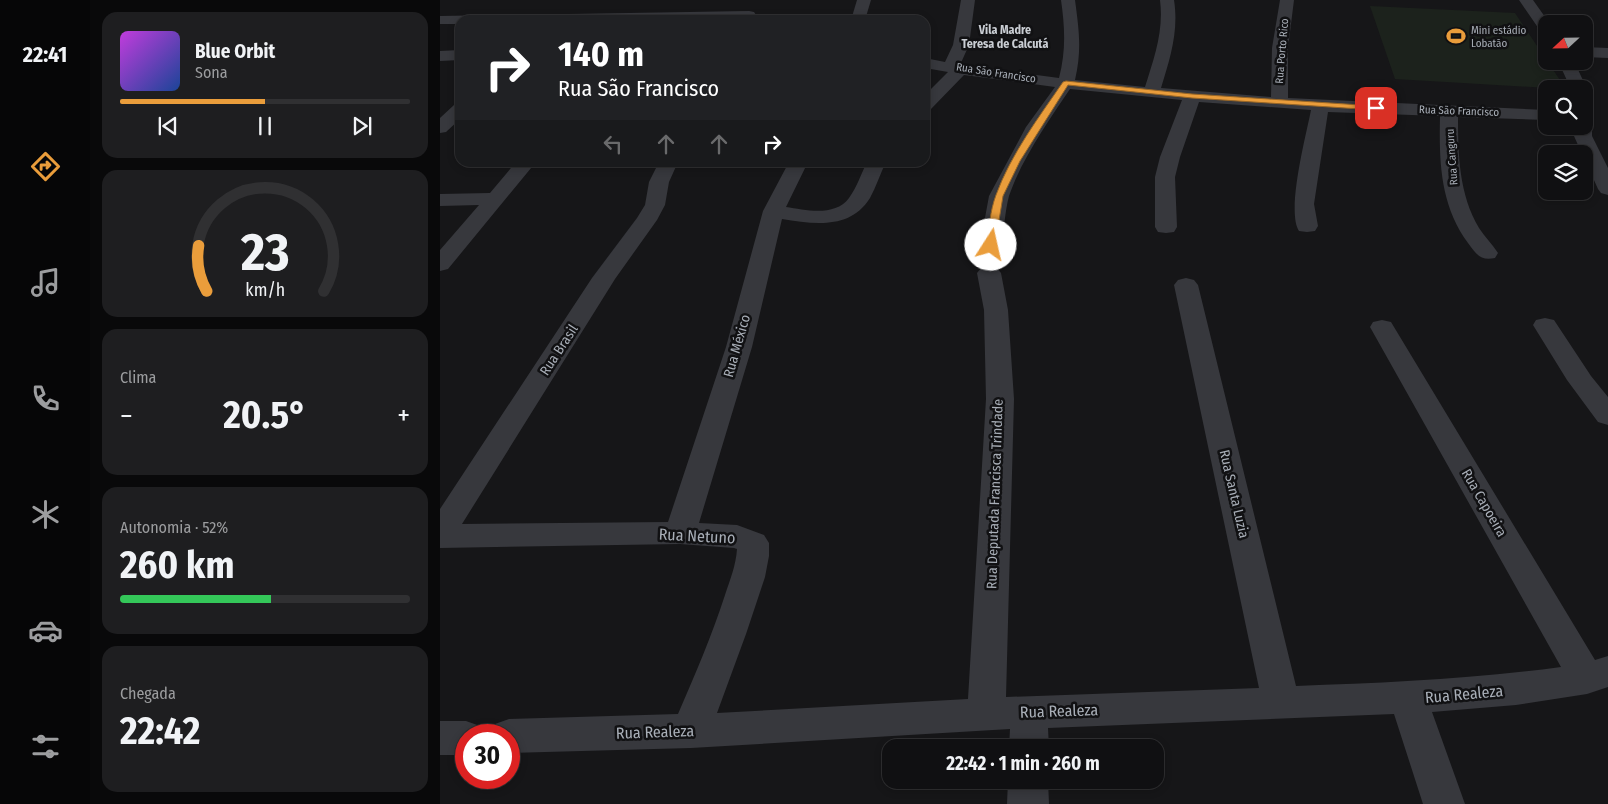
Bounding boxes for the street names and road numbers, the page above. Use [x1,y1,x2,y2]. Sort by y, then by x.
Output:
street label: Rua Porto Rico [1273,18,1291,84]
street label: Rua São Francisco [955,60,1037,86]
street label: Rua São Francisco [1419,103,1500,119]
street label: Rua Canguru [1444,128,1460,186]
street label: Rua México [720,313,754,379]
street label: Rua Brasil [536,321,582,379]
street label: Rua Deputada Francisca Trindade [983,398,1007,589]
street label: Rua Santa Luzia [1216,448,1252,540]
street label: Rua Capoeira [1458,466,1510,540]
street label: Rua Netuno [658,525,736,547]
street label: Rua Realeza [1424,681,1504,707]
street label: Rua Realeza [1019,700,1099,722]
street label: Rua Realeza [615,721,695,743]

